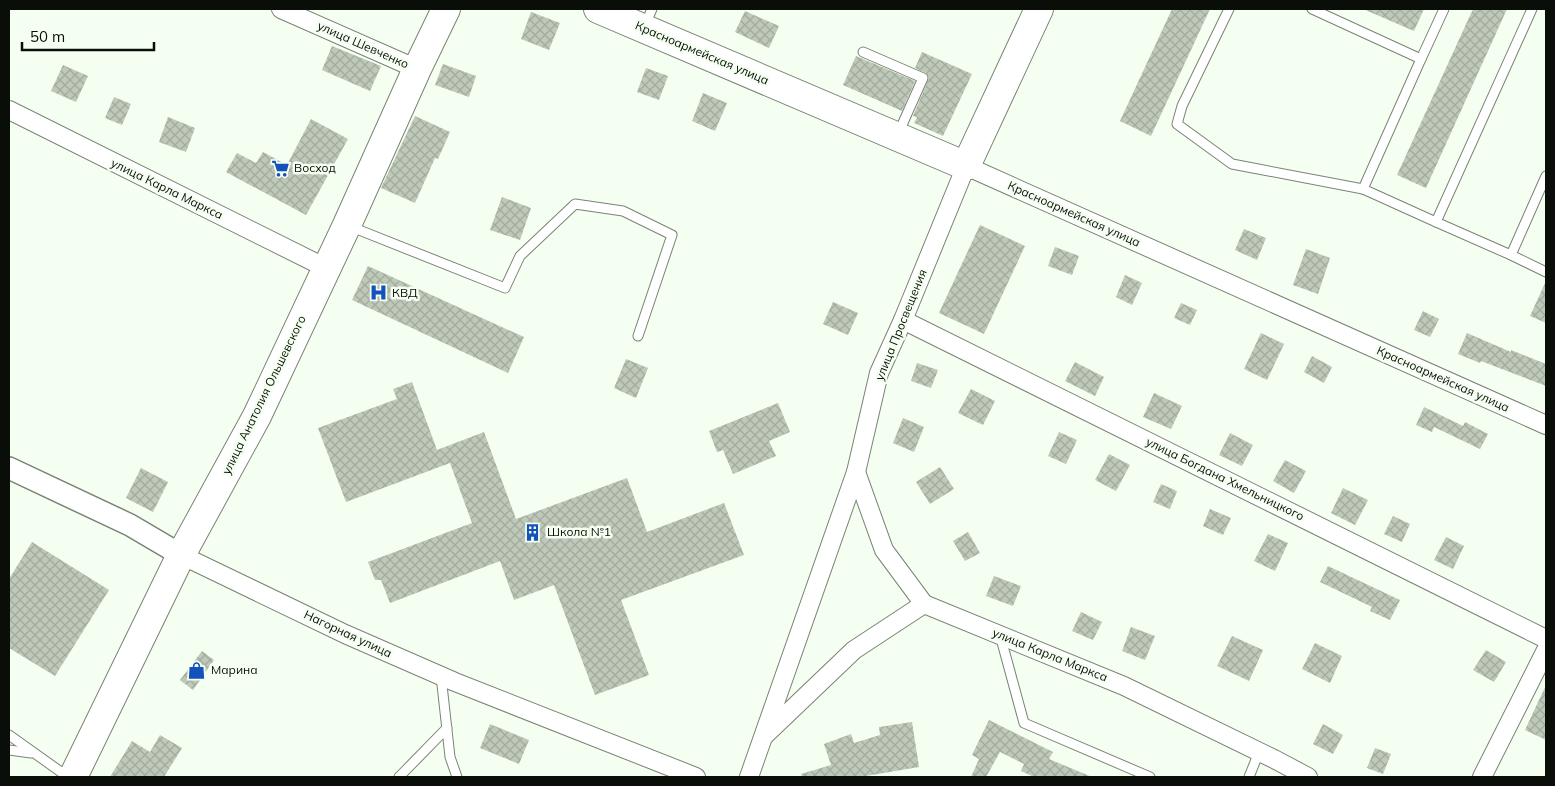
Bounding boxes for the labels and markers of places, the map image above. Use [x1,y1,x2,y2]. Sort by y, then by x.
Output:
supermarket icon: Восход [270,158,290,178]
place label: Восход [294,160,336,175]
hospital icon: КВД [368,283,388,303]
place label: КВД [392,285,418,300]
building icon: Школа №1 [523,522,543,542]
place label: Школа №1 [547,524,611,539]
shop icon: Марина [187,660,207,680]
place label: Марина [211,662,258,677]

